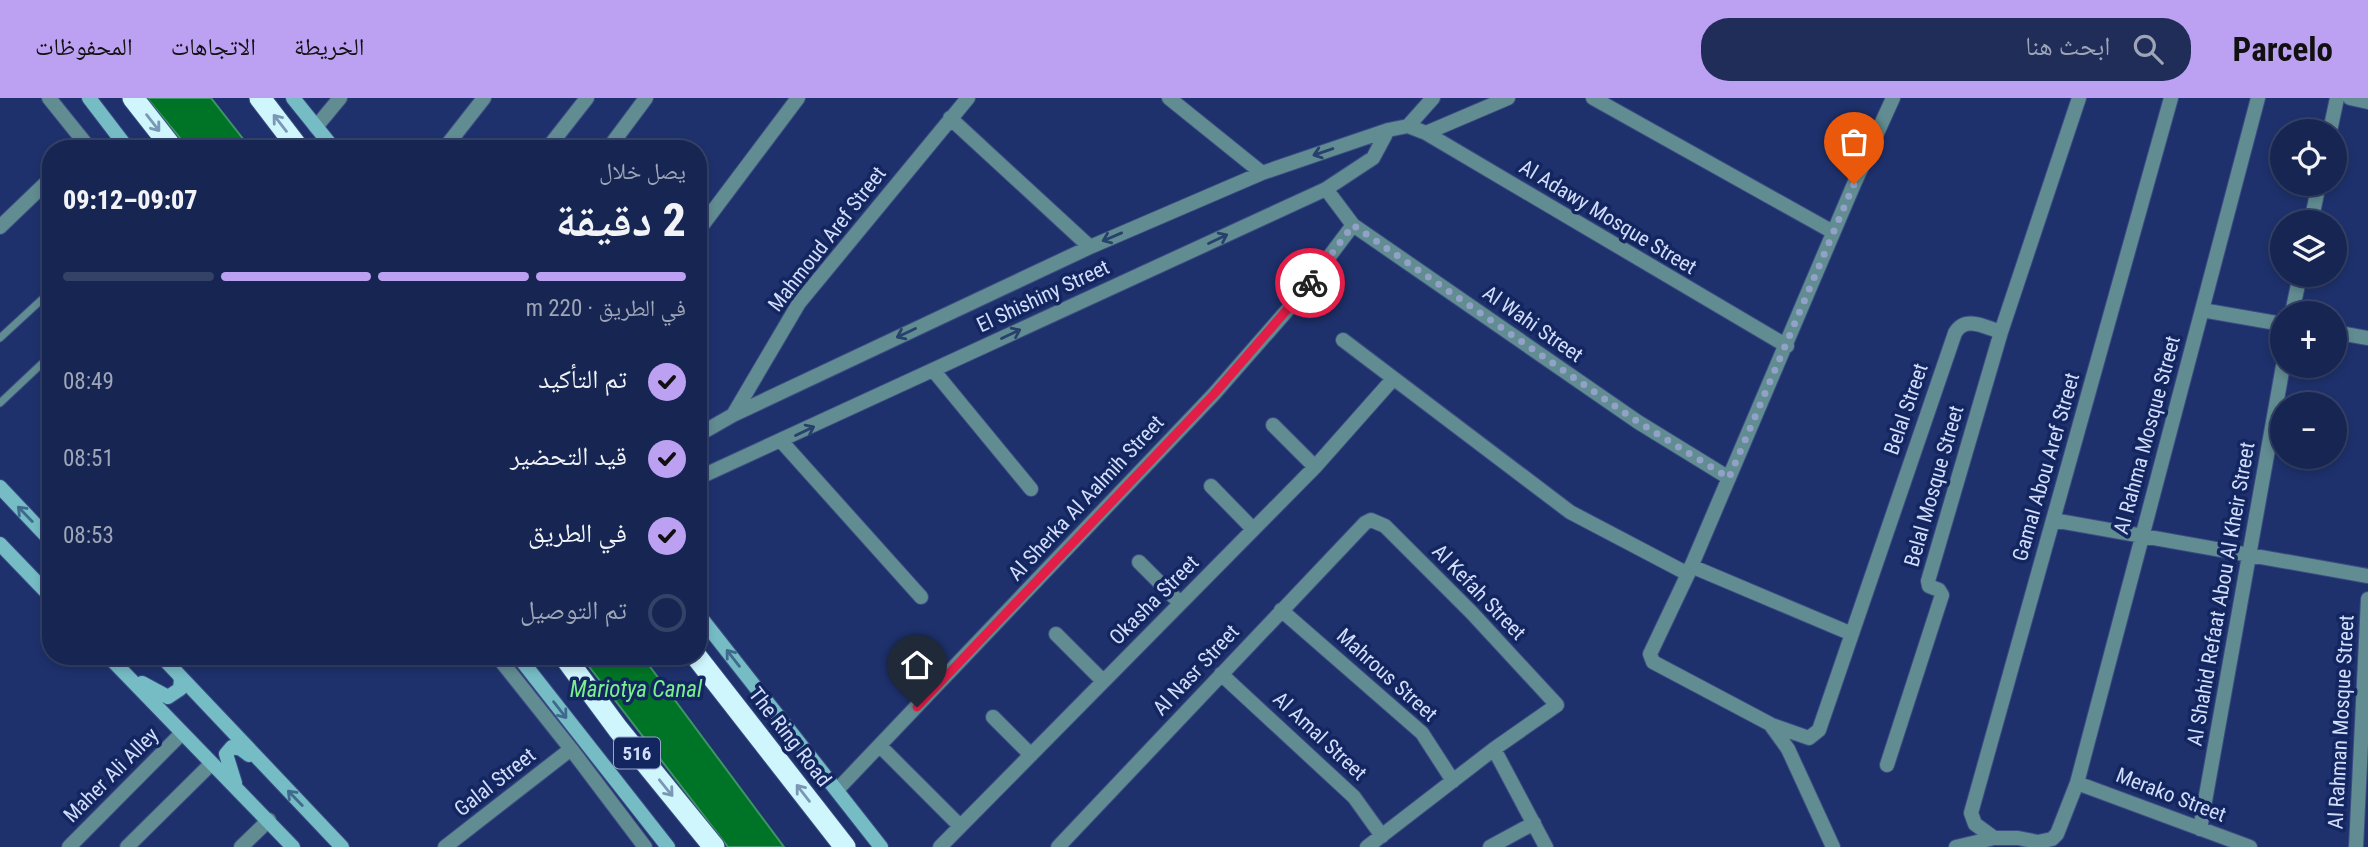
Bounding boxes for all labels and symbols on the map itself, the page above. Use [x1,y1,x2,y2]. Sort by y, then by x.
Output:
pin [1824,112,1884,184]
one-way arrow [145,114,160,132]
one-way arrow [272,115,287,133]
one-way arrow [1313,147,1335,159]
street label: Al Adawy Mosque Street [1515,155,1701,279]
street label: Mahmoud Aref Street [763,162,891,316]
one-way arrow [1102,231,1124,244]
one-way arrow [1207,232,1228,245]
courier [1275,248,1345,318]
street label: El Shishiny Street [973,255,1113,337]
street label: Al Wahi Street [1478,281,1588,367]
one-way arrow [896,327,917,340]
one-way arrow [1000,327,1021,340]
street label: Al Rahma Mosque Street [2109,333,2185,537]
street label: Belal Street [1879,360,1933,458]
street label: Gamal Abou Aref Street [2008,370,2084,564]
street label: Belal Mosque Street [1900,403,1968,569]
street label: Al Sherka Al Aalmih Street [1003,410,1169,586]
one-way arrow [794,423,815,437]
street label: Al Shahid Refaat Abou Al Kheir Street [2182,440,2260,748]
one-way arrow [17,506,34,523]
street label: Al Kefah Street [1427,539,1531,645]
street label: Okasha Street [1105,551,1203,649]
street label: Al Rahman Mosque Street [2323,614,2359,830]
street label: Al Nasr Street [1148,620,1244,720]
street label: Mahrous Street [1332,624,1442,726]
pin [887,635,947,707]
one-way arrow [725,650,740,668]
water label: Mariotya Canal [570,676,703,703]
street label: The Ring Road [744,683,836,791]
street label: Al Amal Street [1268,687,1372,785]
one-way arrow [553,700,568,719]
street label: Maher Ali Alley [59,723,163,827]
road number: 516 [614,738,660,768]
street label: Galal Street [450,743,540,821]
street label: Merako Street [2113,763,2229,827]
one-way arrow [658,778,673,796]
one-way arrow [796,785,811,803]
one-way arrow [286,789,303,806]

